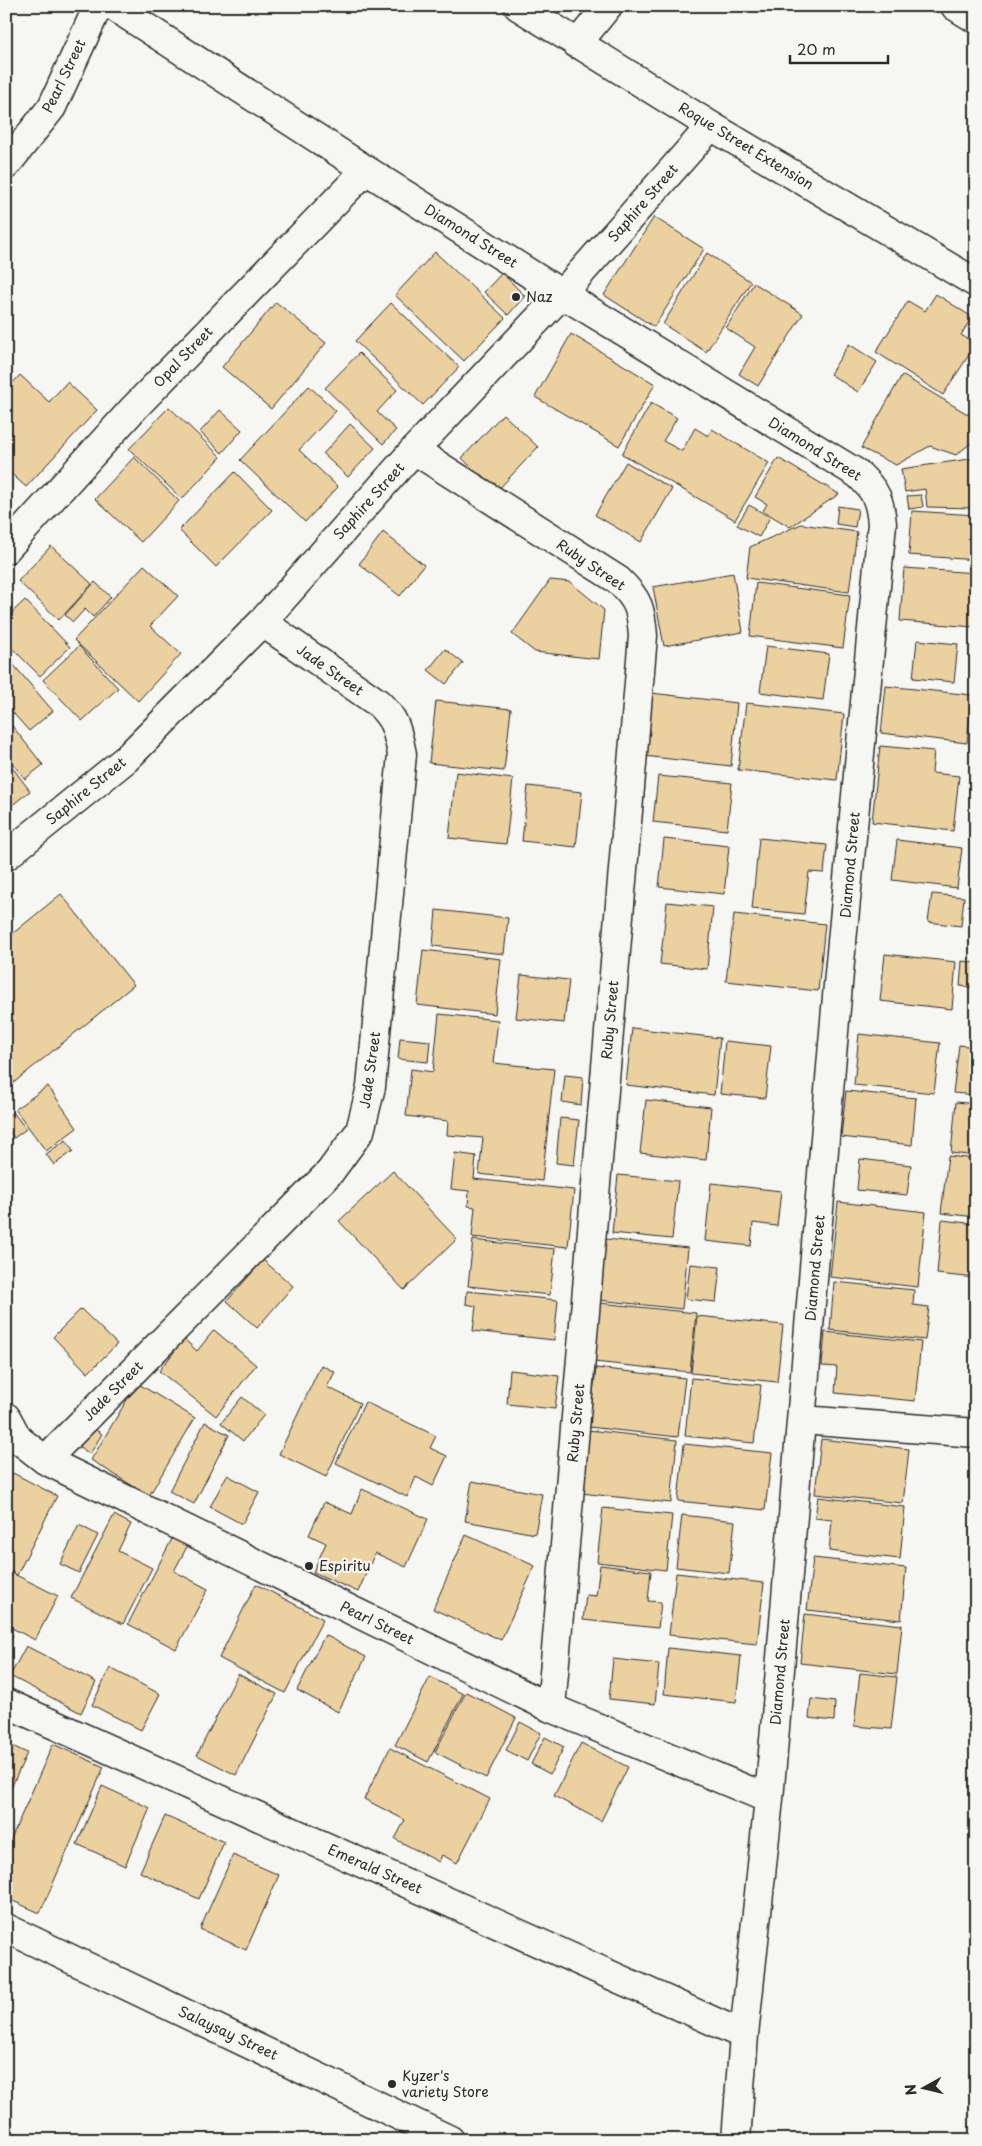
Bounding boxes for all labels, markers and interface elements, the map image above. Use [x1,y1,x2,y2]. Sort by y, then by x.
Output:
scale bar [790,32,887,64]
street label: Pearl Street [37,35,91,116]
text: 20 m [797,37,836,60]
street label: Roque Street Extension [675,97,818,194]
street label: Saphire Street [603,159,683,246]
street label: Diamond Street [421,198,522,273]
place label: Naz [526,286,553,307]
marker: Naz [510,291,522,303]
street label: Opal Street [148,321,217,392]
street label: Diamond Street [765,411,866,486]
street label: Saphire Street [328,457,409,544]
street label: Ruby Street [553,534,630,596]
street label: Jade Street [293,639,368,701]
street label: Saphire Street [41,752,130,829]
street label: Diamond Street [834,811,865,919]
street label: Ruby Street [596,979,623,1060]
street label: Jade Street [354,1030,385,1110]
street label: Diamond Street [799,1214,830,1322]
street label: Jade Street [78,1356,148,1425]
street label: Ruby Street [562,1382,589,1463]
place label: Espiritu [319,1555,371,1576]
marker: Espiritu [303,1560,315,1572]
street label: Pearl Street [337,1596,418,1650]
street label: Diamond Street [764,1618,795,1726]
street label: Emerald Street [325,1838,426,1899]
street label: Salaysay Street [175,2000,282,2065]
north arrow [900,2064,950,2114]
place label: Kyzer's variety Store [402,2065,489,2102]
marker: Kyzer's variety Store [386,2078,398,2090]
text: N [899,2083,922,2097]

